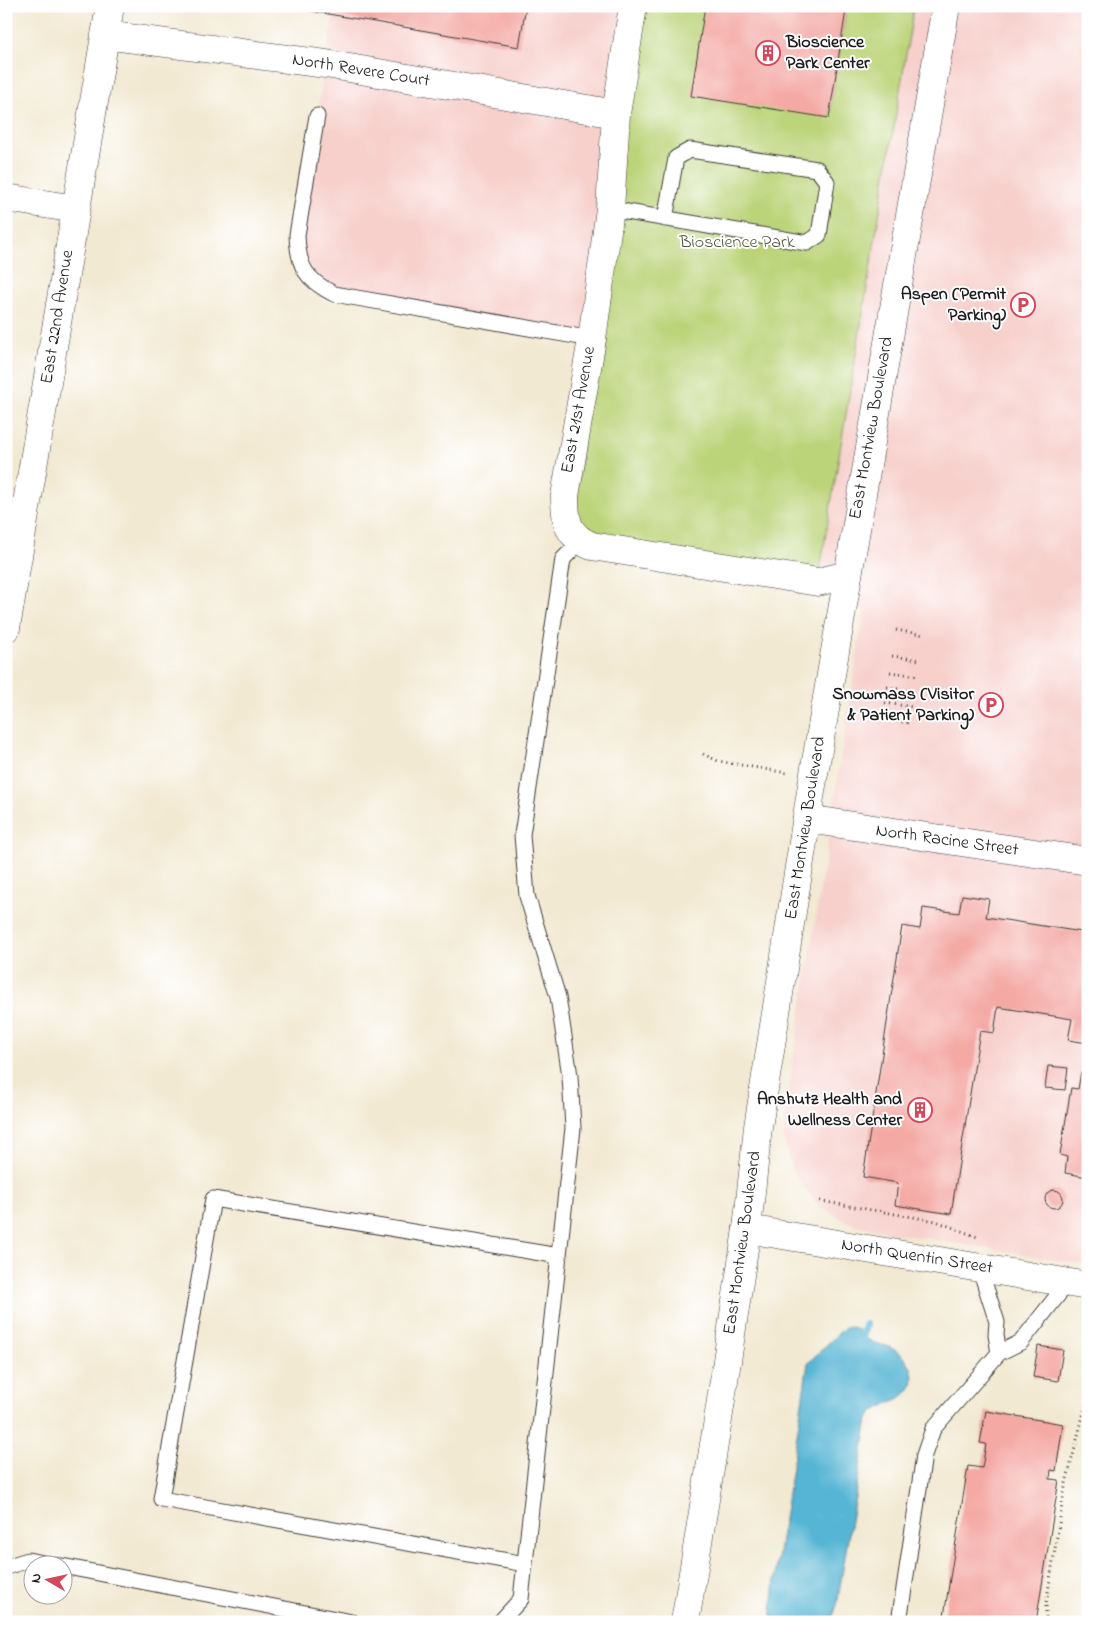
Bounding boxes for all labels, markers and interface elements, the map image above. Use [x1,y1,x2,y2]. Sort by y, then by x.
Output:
place label: Bioscience Park Center [785,30,870,77]
building icon: Bioscience Park Center [755,40,781,66]
street label: North Revere Court [290,47,432,95]
park label: Bioscience Park [678,230,795,256]
street label: East 22nd Avenue [35,247,82,386]
place label: Aspen (Permit Parking) [901,282,1007,330]
parking icon: Aspen (Permit Parking) [1010,292,1036,318]
street label: East Montview Boulevard [843,335,901,521]
street label: East 21st Avenue [555,344,603,476]
place label: Snowmass (Visitor & Patient Parking) [832,682,975,730]
parking icon: Snowmass (Visitor & Patient Parking) [978,692,1004,718]
street label: East Montview Boulevard [779,734,833,922]
street label: North Racine Street [874,818,1020,864]
place label: Anshutz Health and Wellness Center [757,1087,903,1134]
building icon: Anshutz Health and Wellness Center [907,1097,933,1123]
street label: East Montview Boulevard [717,1149,769,1337]
street label: North Quentin Street [839,1232,995,1282]
north arrow [22,1556,72,1606]
text: N [26,1572,48,1585]

